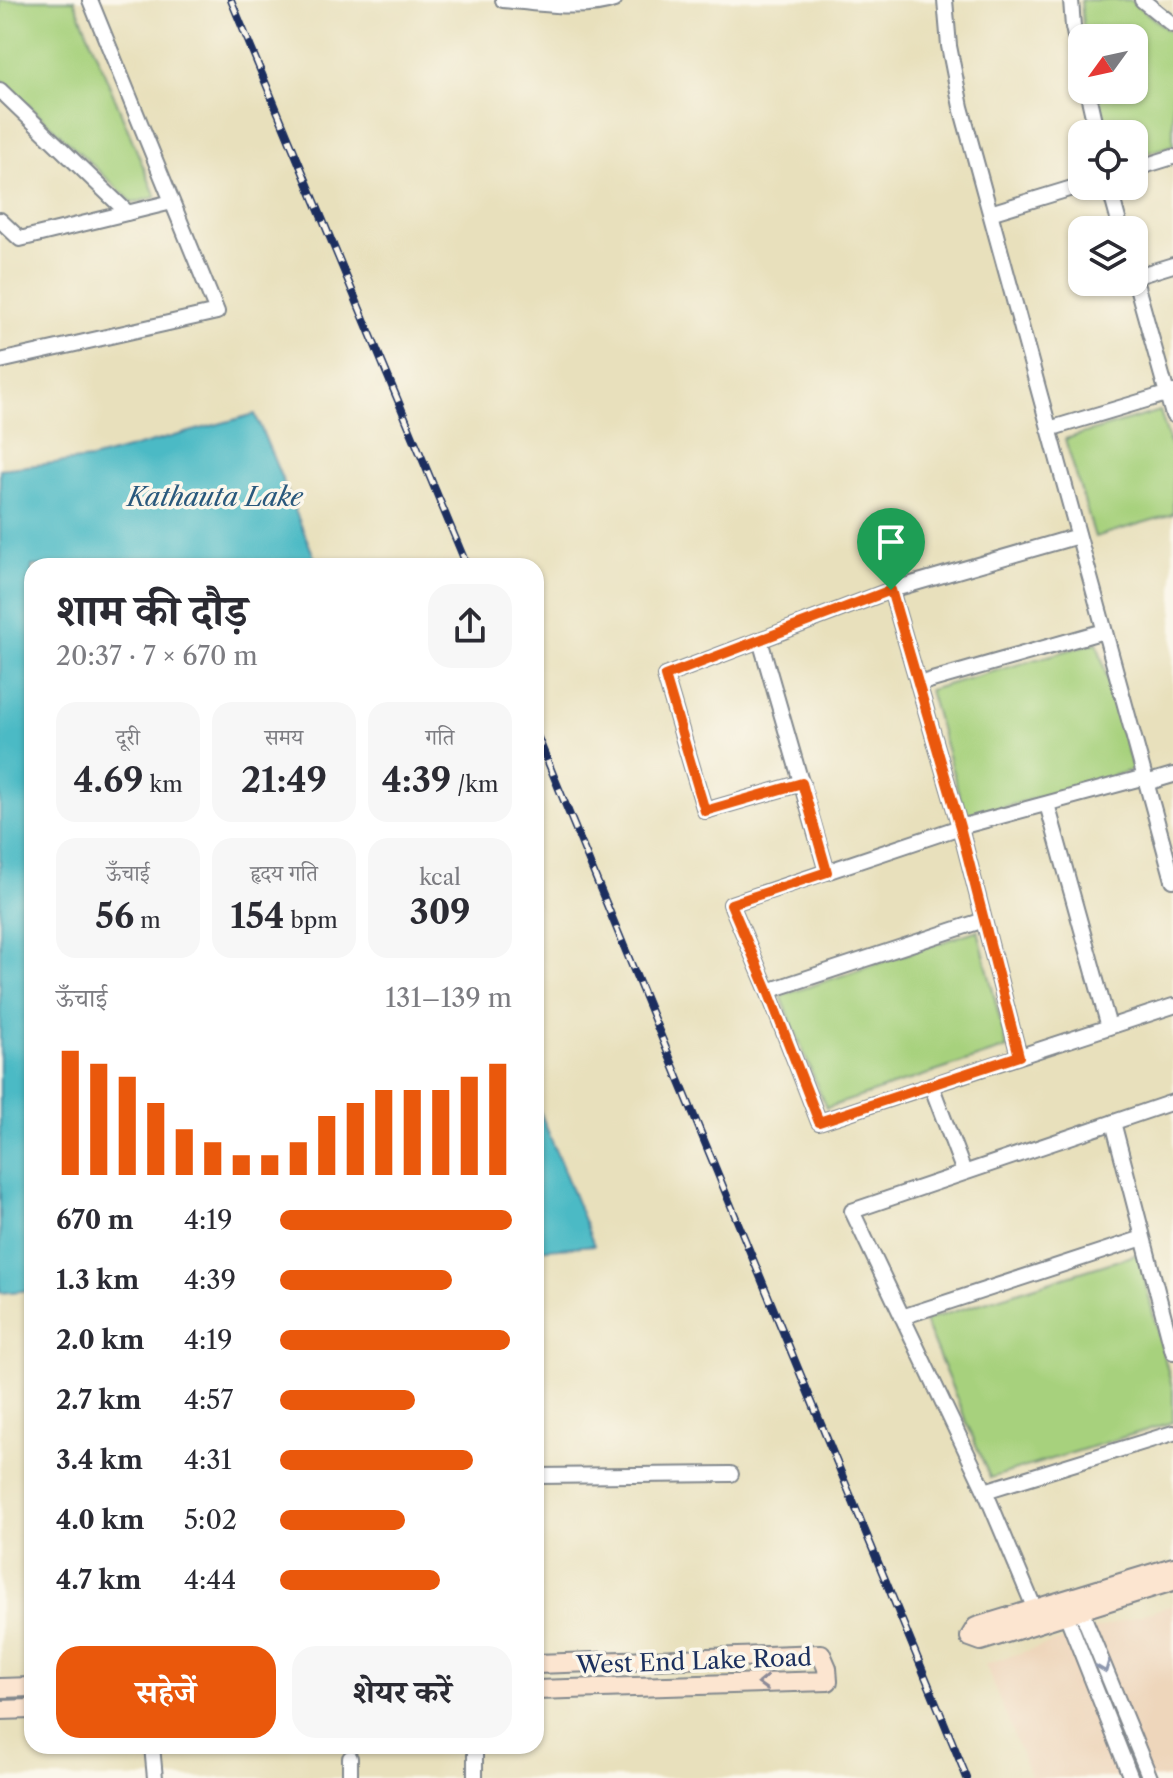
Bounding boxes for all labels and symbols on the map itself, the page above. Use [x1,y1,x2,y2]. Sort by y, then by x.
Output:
north arrow [1068,24,1148,104]
water label: Kathauta Lake [125,481,304,513]
pin [857,508,925,590]
street label: West End Lake Road [575,1642,813,1680]
one-way arrow [1095,1659,1111,1673]
one-way arrow [756,1674,769,1691]

